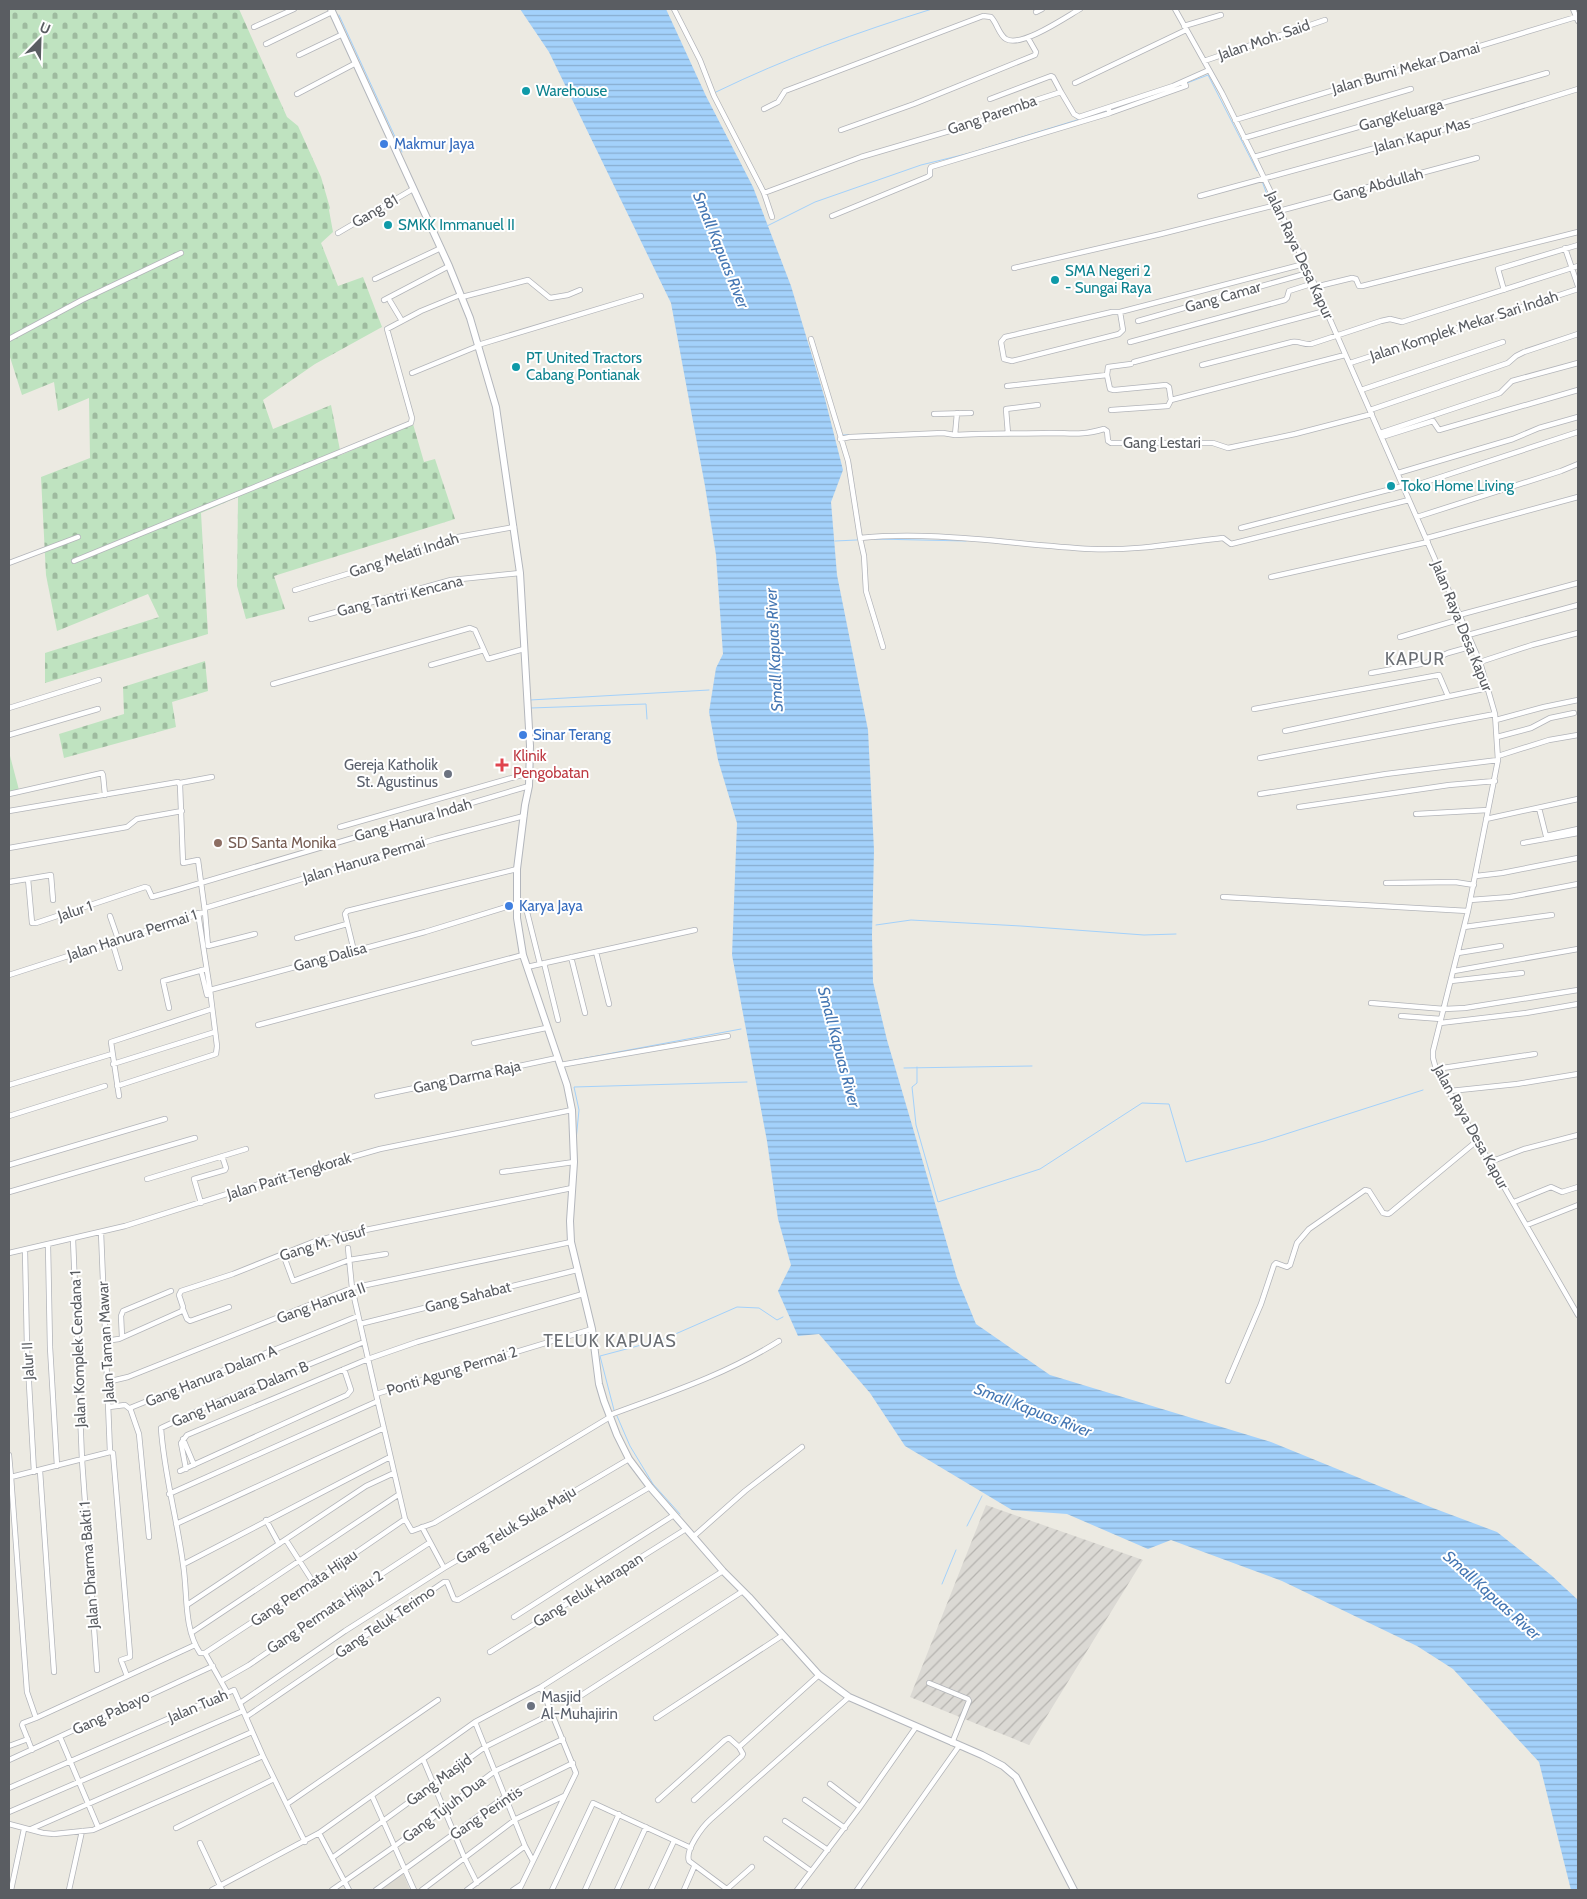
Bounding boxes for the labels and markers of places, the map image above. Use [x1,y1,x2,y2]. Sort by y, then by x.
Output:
place label: Warehouse [536,82,607,100]
marker: Warehouse [520,85,532,97]
place label: Makmur Jaya [394,135,475,153]
marker: Makmur Jaya [378,138,390,150]
place label: SMKK Immanuel II [398,216,515,234]
marker: SMKK Immanuel II [382,219,394,231]
place label: SMA Negeri 2 - Sungai Raya [1065,262,1152,297]
marker: SMA Negeri 2 - Sungai Raya [1049,274,1061,286]
place label: PT United Tractors Cabang Pontianak [526,349,642,384]
marker: PT United Tractors Cabang Pontianak [510,361,522,373]
place label: Toko Home Living [1401,477,1515,495]
marker: Toko Home Living [1385,480,1397,492]
place label: Sinar Terang [533,726,611,744]
marker: Sinar Terang [517,729,529,741]
place label: Klinik Pengobatan [513,747,589,782]
place label: Gereja Katholik St. Agustinus [344,756,438,791]
marker: Klinik Pengobatan [495,758,509,772]
marker: Gereja Katholik St. Agustinus [442,768,454,780]
place label: SD Santa Monika [228,834,337,852]
marker: SD Santa Monika [212,837,224,849]
place label: Karya Jaya [519,897,584,915]
marker: Karya Jaya [503,900,515,912]
place label: Masjid Al-Muhajirin [541,1688,618,1723]
marker: Masjid Al-Muhajirin [525,1700,537,1712]

